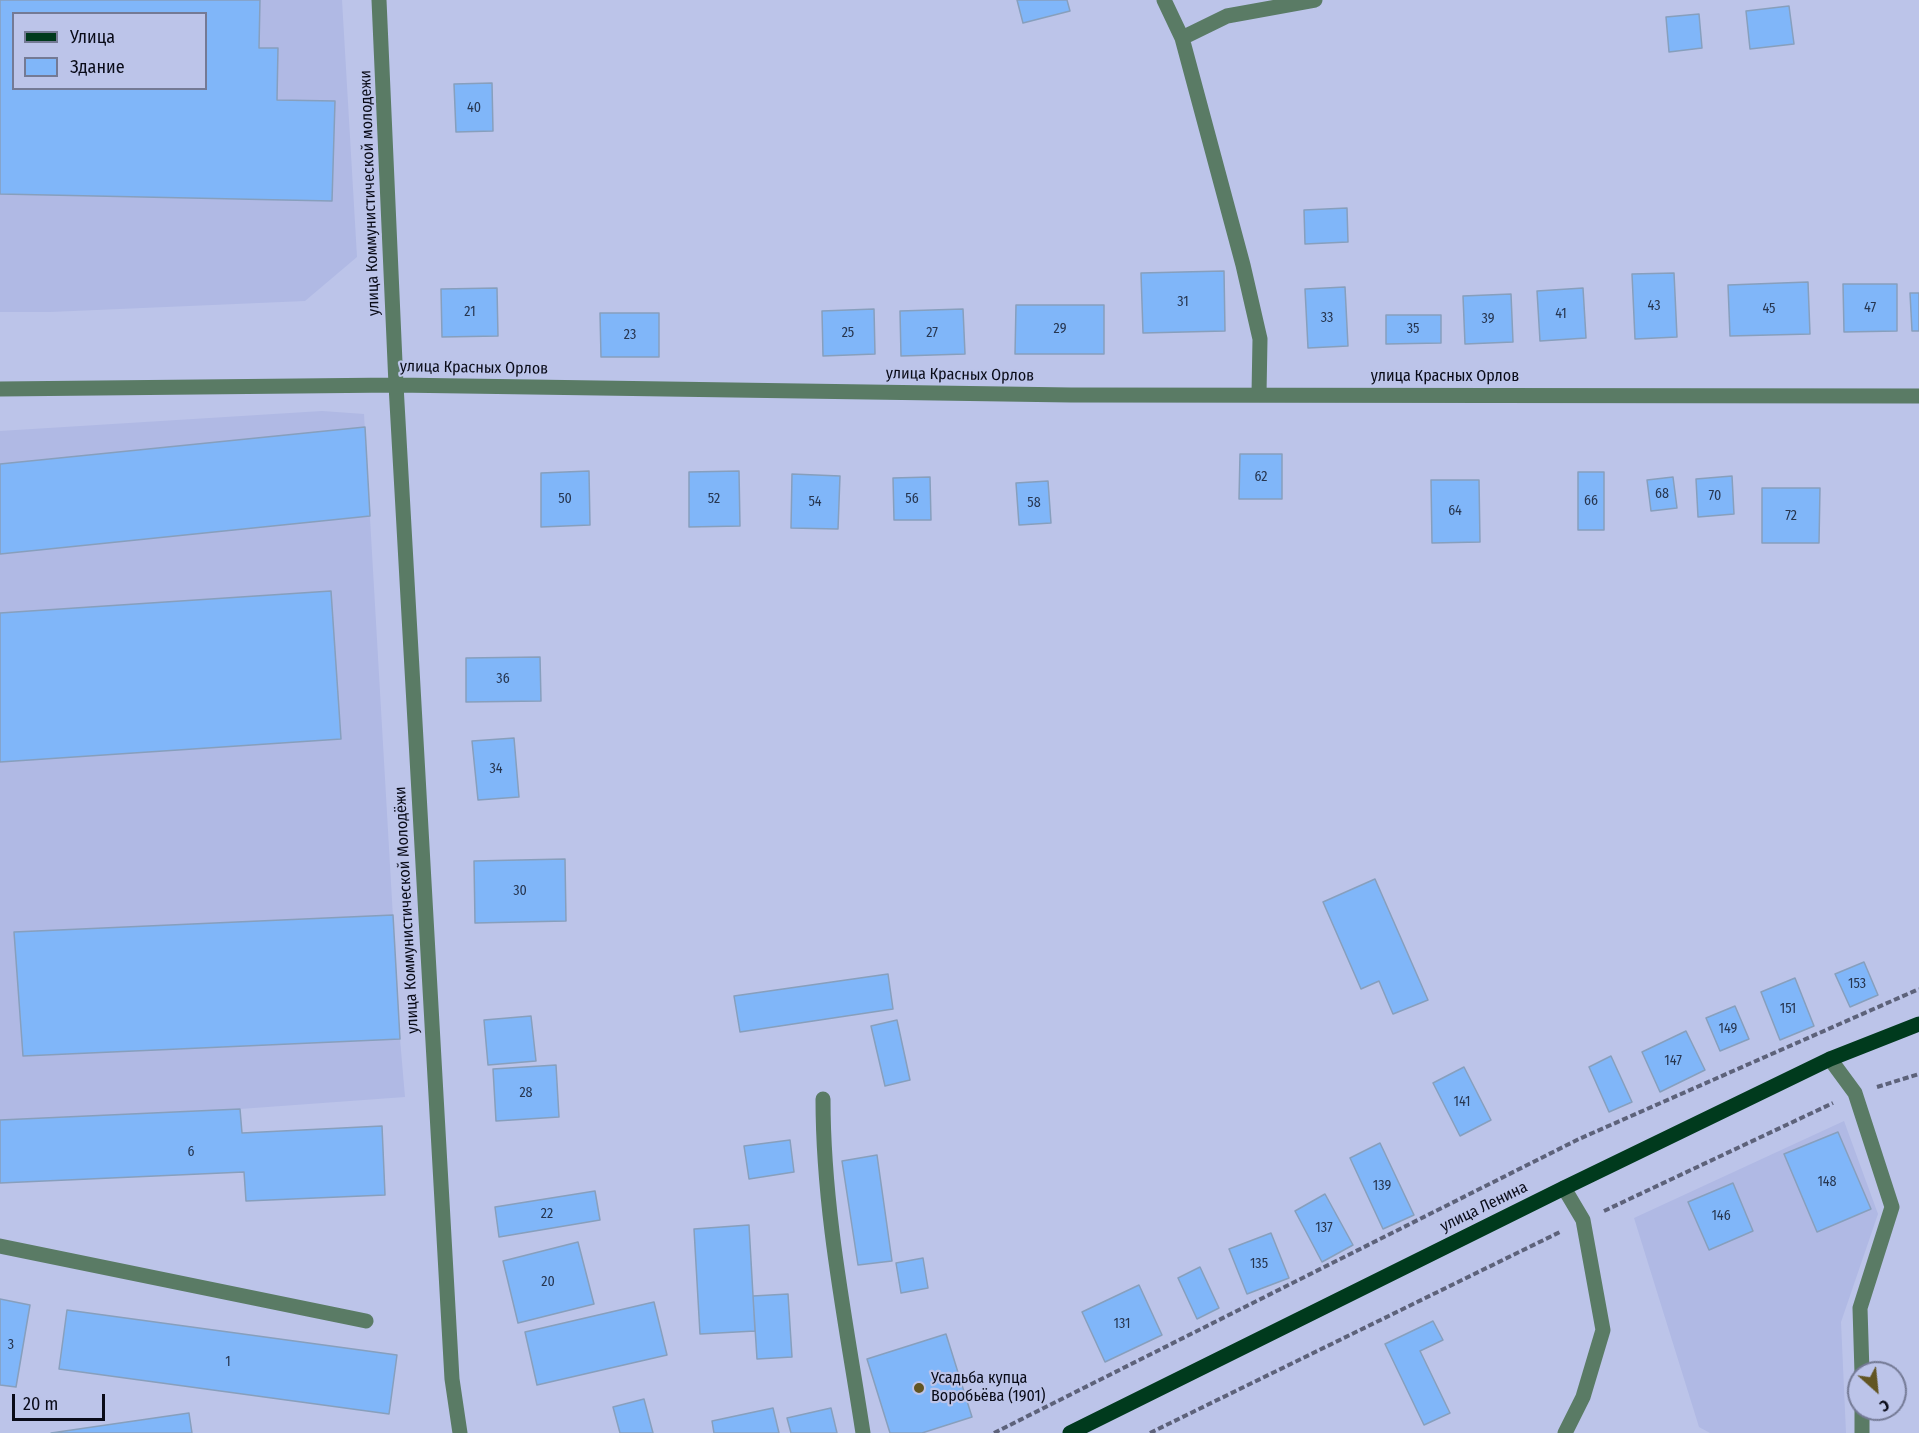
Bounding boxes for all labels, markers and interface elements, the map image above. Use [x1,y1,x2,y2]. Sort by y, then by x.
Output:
legend [12,12,207,90]
text: Улица [70,26,115,48]
text: Здание [70,56,125,78]
street label: улица Коммунистической молодежи [356,70,384,316]
house number: 40 [467,100,481,116]
house number: 31 [1177,294,1189,310]
house number: 43 [1648,298,1660,314]
house number: 47 [1864,300,1876,316]
house number: 45 [1762,301,1776,317]
house number: 21 [464,304,476,320]
house number: 41 [1555,306,1567,322]
house number: 33 [1321,310,1333,326]
house number: 39 [1482,311,1494,327]
house number: 29 [1054,321,1066,337]
house number: 35 [1407,321,1419,337]
house number: 25 [842,325,854,341]
house number: 27 [926,325,938,341]
house number: 23 [624,327,636,343]
street label: улица Красных Орлов [400,357,548,379]
street label: улица Красных Орлов [886,364,1034,386]
street label: улица Красных Орлов [1371,367,1519,387]
house number: 62 [1255,469,1267,485]
house number: 68 [1655,486,1669,502]
house number: 70 [1709,488,1721,504]
house number: 50 [558,491,572,507]
house number: 52 [708,491,720,507]
house number: 56 [905,491,919,507]
house number: 66 [1584,493,1598,509]
house number: 54 [808,494,822,510]
house number: 58 [1027,495,1041,511]
house number: 64 [1448,503,1462,519]
house number: 72 [1785,508,1797,524]
house number: 36 [496,671,510,687]
house number: 34 [489,761,503,777]
street label: улица Коммунистической Молодёжи [391,786,423,1034]
house number: 30 [513,883,527,899]
house number: 153 [1848,976,1866,992]
house number: 151 [1780,1001,1796,1017]
house number: 149 [1719,1021,1737,1037]
house number: 147 [1664,1053,1682,1069]
house number: 28 [519,1085,533,1101]
house number: 141 [1454,1094,1470,1110]
house number: 6 [188,1144,194,1160]
house number: 148 [1817,1174,1837,1190]
house number: 139 [1373,1178,1391,1194]
street label: улица Ленина [1437,1178,1531,1236]
house number: 22 [541,1206,553,1222]
house number: 146 [1711,1208,1731,1224]
house number: 137 [1315,1220,1333,1236]
house number: 135 [1250,1256,1268,1272]
house number: 20 [541,1274,555,1290]
house number: 131 [1114,1316,1130,1332]
house number: 3 [8,1337,14,1353]
house number: 1 [225,1354,231,1370]
north arrow [1847,1361,1907,1421]
place label: Усадьба купца Воробьёва (1901) [931,1369,1046,1407]
marker: Усадьба купца Воробьёва (1901) [912,1381,926,1395]
scale bar [15,1382,108,1420]
text: 20 m [23,1393,58,1415]
text: С [1876,1395,1893,1416]

